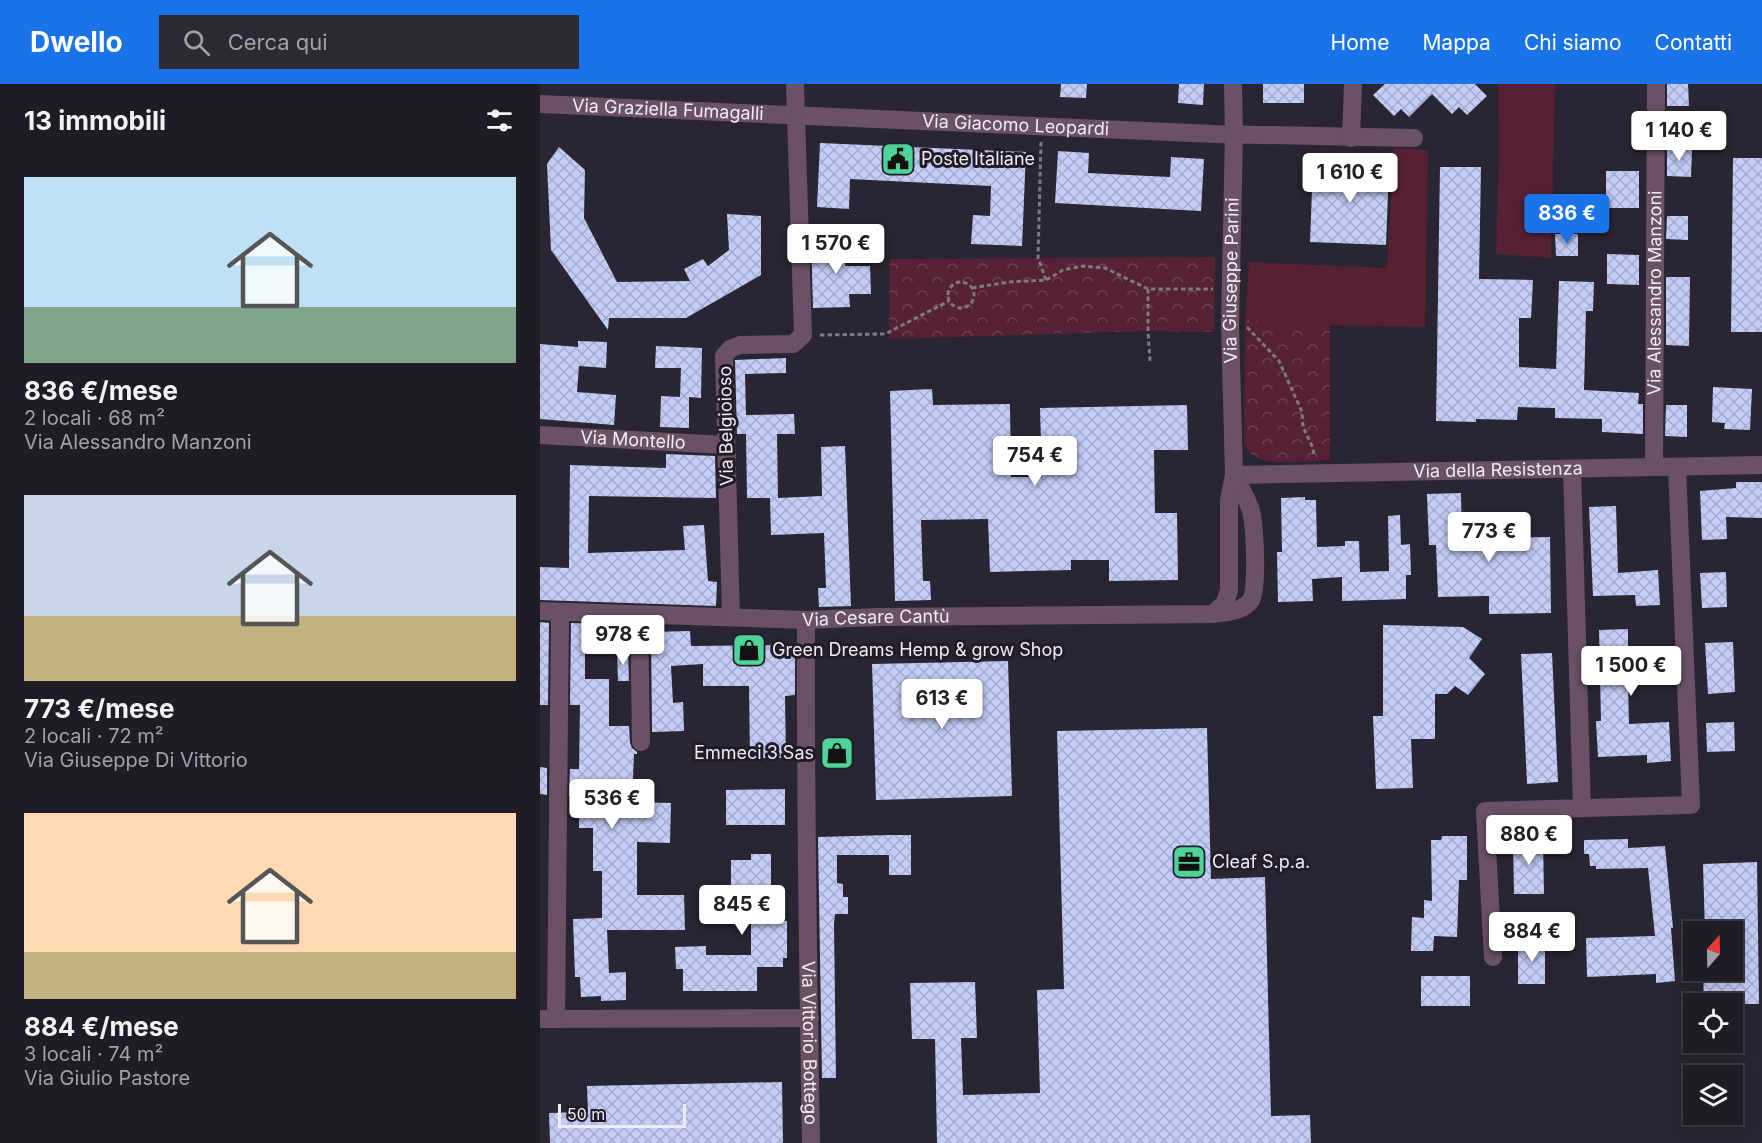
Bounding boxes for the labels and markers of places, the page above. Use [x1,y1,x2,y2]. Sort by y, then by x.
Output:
pin: 1 140 € [1624,111,1734,162]
public building icon: Poste Italiane [880,141,916,177]
place label: Poste Italiane [921,148,1035,169]
pin: 1 610 € [1295,153,1405,204]
pin: 836 € [1525,194,1609,245]
pin: 1 570 € [781,224,891,275]
pin: 754 € [993,436,1077,487]
pin: 773 € [1447,512,1531,563]
pin: 978 € [581,615,665,666]
shop icon: Green Dreams Hemp & grow Shop [731,632,767,668]
place label: Green Dreams Hemp & grow Shop [772,639,1063,660]
pin: 1 500 € [1576,646,1686,697]
pin: 613 € [900,679,984,730]
shop icon: Emmeci 3 Sas [819,735,855,771]
place label: Emmeci 3 Sas [694,742,814,763]
pin: 536 € [570,779,654,830]
pin: 880 € [1487,815,1571,866]
office icon: Cleaf S.p.a. [1171,844,1207,880]
place label: Cleaf S.p.a. [1212,851,1310,872]
pin: 845 € [700,885,784,936]
pin: 884 € [1490,912,1574,963]

